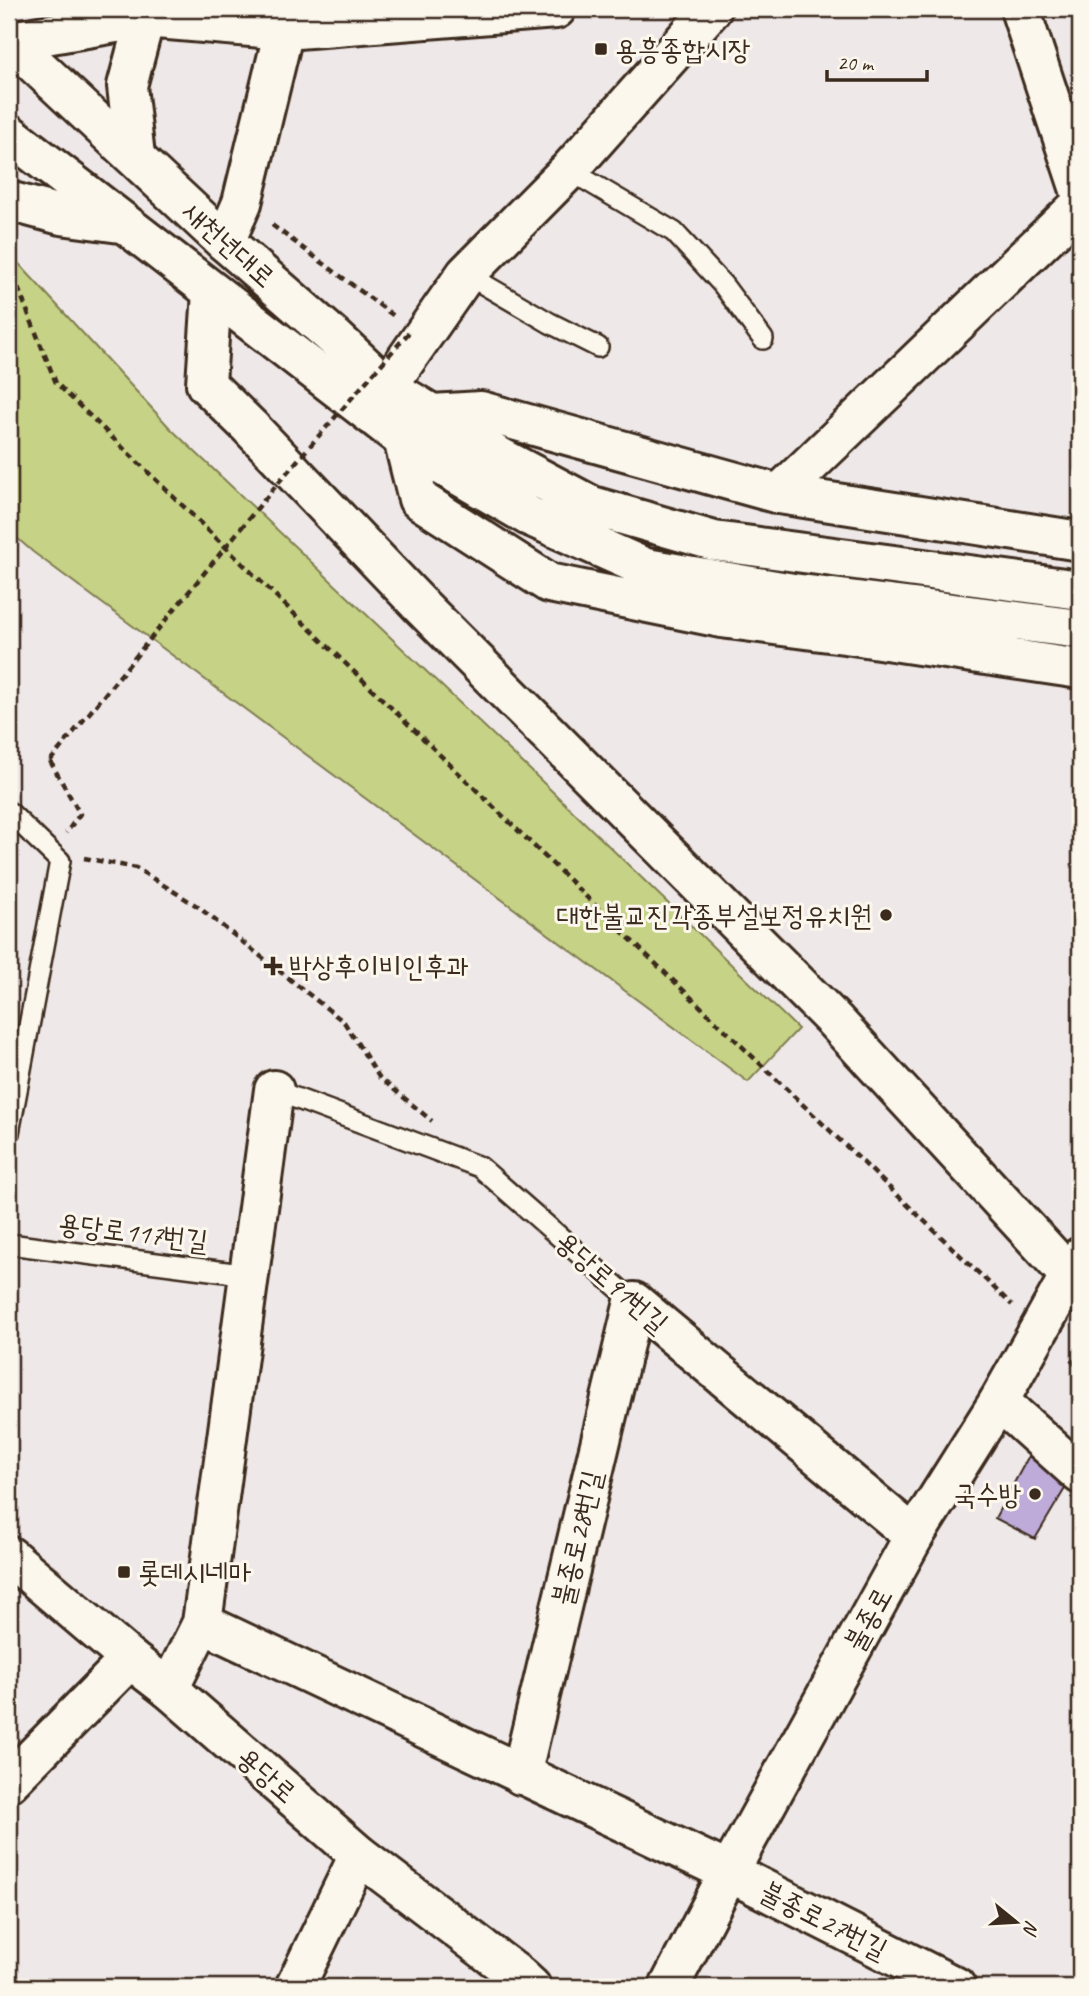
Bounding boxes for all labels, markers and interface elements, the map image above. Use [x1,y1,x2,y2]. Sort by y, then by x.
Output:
place label: 용흥종합시장 [615,32,751,67]
scale bar [827,38,926,82]
marker: 용흥종합시장 [593,41,609,57]
text: 20 m [837,50,875,76]
street label: 새천년대로 [175,193,283,295]
place label: 대한불교진각종부설보정유치원 [557,898,872,933]
marker: 대한불교진각종부설보정유치원 [878,907,894,923]
place label: 박상후이비인후과 [289,949,469,984]
marker: 박상후이비인후과 [263,956,283,976]
street label: 용당로117번길 [56,1205,210,1259]
street label: 용당로91번길 [548,1224,676,1340]
street label: 불종로28번길 [544,1467,610,1609]
place label: 국수방 [953,1477,1021,1512]
marker: 국수방 [1027,1486,1043,1502]
place label: 롯데시네마 [138,1555,251,1590]
marker: 롯데시네마 [116,1564,132,1580]
street label: 불종로 [836,1581,900,1657]
street label: 용당로 [230,1740,304,1810]
street label: 불종로27번길 [755,1873,893,1967]
north arrow [981,1888,1050,1958]
text: N [1017,1918,1044,1939]

